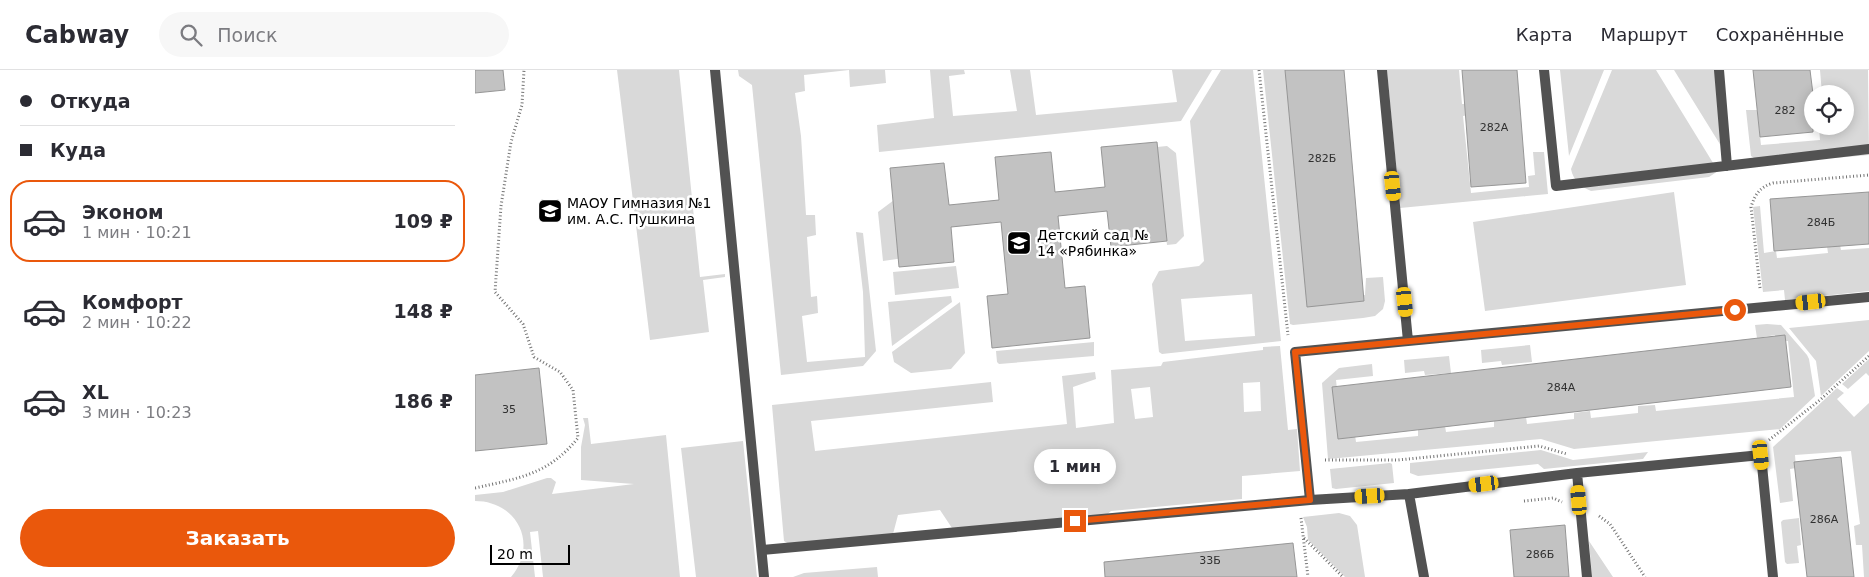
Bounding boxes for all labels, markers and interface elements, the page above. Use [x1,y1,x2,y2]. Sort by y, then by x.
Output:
search box [159,12,509,57]
text: Cabway [25,21,129,49]
icon: search [177,21,205,49]
text: Поиск [217,24,277,46]
text: Карта [1516,24,1573,45]
text: Маршрут [1601,24,1688,45]
text: Сохранённые [1716,24,1844,45]
map controls [1804,85,1854,135]
button: locate [1804,85,1854,135]
text: Откуда [50,90,131,112]
house number: 282 [1775,104,1796,117]
house number: 282А [1480,121,1509,134]
text: Куда [50,139,106,161]
house number: 282Б [1308,152,1336,165]
car [1383,170,1402,202]
place label: МАОУ Гимназия №1 им. А.С. Пушкина [567,195,711,227]
school or university icon: МАОУ Гимназия №1 им. А.С. Пушкина [537,198,563,224]
icon: car [22,199,67,244]
text: Эконом [82,201,164,223]
text: 109 ₽ [394,210,453,232]
house number: 284Б [1807,216,1835,229]
text: 1 мин · 10:21 [82,223,192,242]
place label: Детский сад № 14 «Рябинка» [1037,227,1148,259]
school or university icon: Детский сад № 14 «Рябинка» [1006,230,1032,256]
car [1395,286,1414,318]
icon: car [22,289,67,334]
text: Комфорт [82,291,183,313]
car [1795,293,1826,311]
route start [1724,299,1746,321]
text: 148 ₽ [394,300,453,322]
text: 2 мин · 10:22 [82,313,192,332]
icon: car [22,379,67,424]
text: XL [82,381,109,403]
house number: 284А [1547,381,1576,394]
text: 186 ₽ [394,390,453,412]
text: 3 мин · 10:23 [82,403,192,422]
house number: 35 [502,403,516,416]
car [1751,439,1770,471]
callout: 1 мин [1034,448,1116,484]
text: 1 мин [1049,457,1101,476]
car [1468,475,1499,493]
car [1570,484,1587,516]
car [1354,488,1385,504]
button: Заказать [20,509,455,567]
route end [1064,510,1086,532]
house number: 286А [1810,513,1839,526]
scale bar [490,542,570,565]
text: 20 m [497,546,533,562]
house number: 286Б [1526,548,1554,561]
house number: 33Б [1199,554,1221,567]

